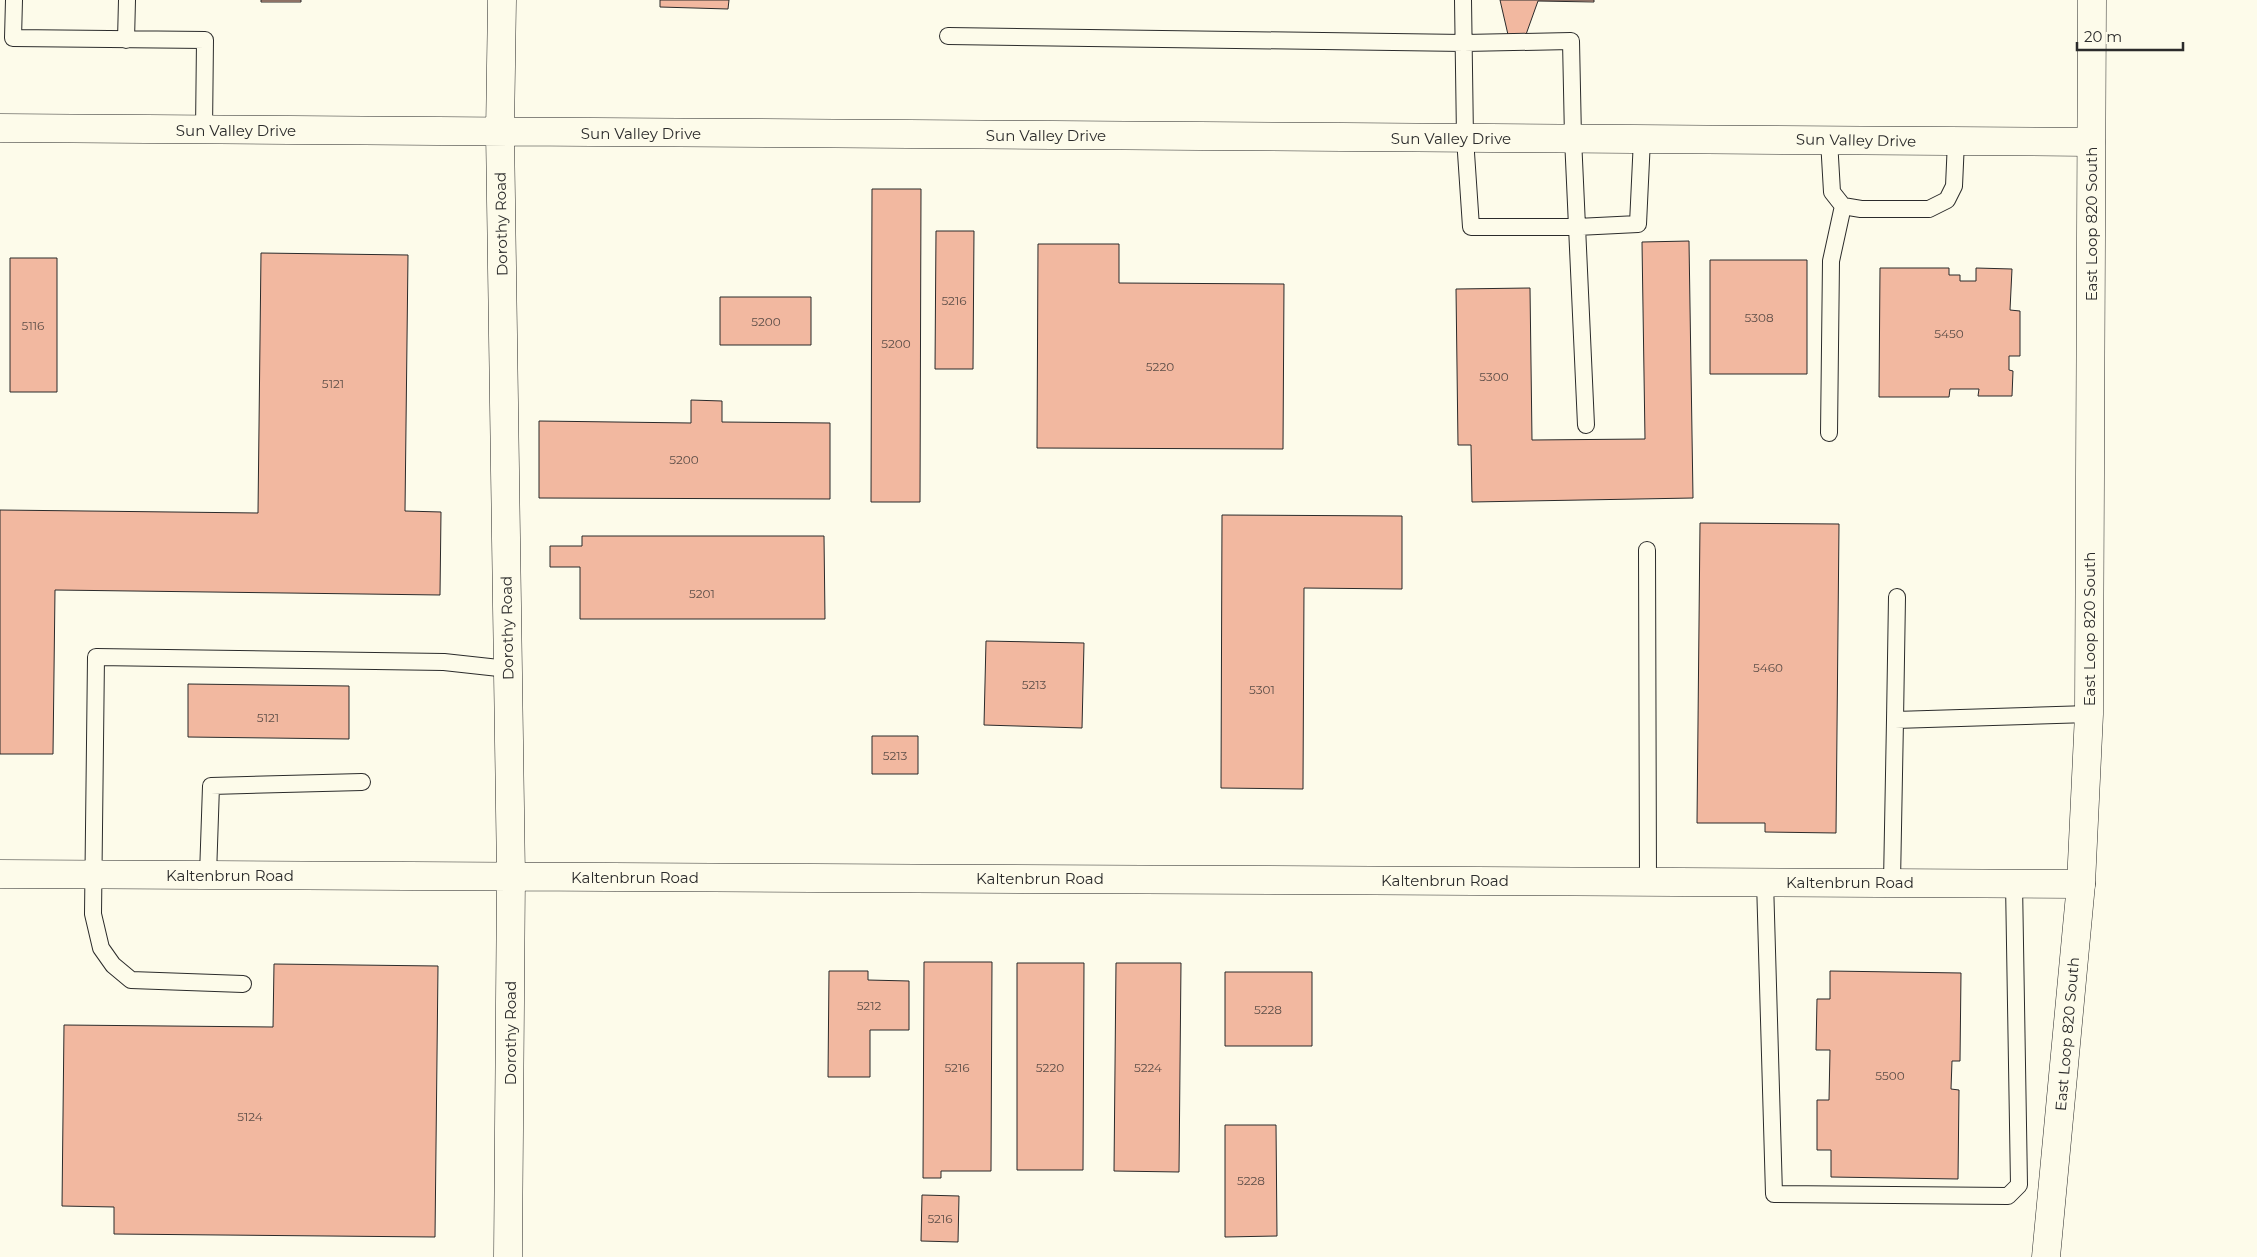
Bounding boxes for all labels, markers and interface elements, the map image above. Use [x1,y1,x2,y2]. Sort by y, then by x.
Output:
scale bar [2077,20,2183,52]
text: 20 m [2084,27,2122,46]
street label: Sun Valley Drive [176,121,296,140]
street label: Sun Valley Drive [581,124,701,143]
street label: Sun Valley Drive [986,126,1106,145]
street label: Sun Valley Drive [1391,129,1511,148]
street label: Sun Valley Drive [1796,129,1916,151]
street label: East Loop 820 South [2082,147,2101,301]
street label: Dorothy Road [491,172,511,276]
house number: 5216 [941,293,967,308]
house number: 5308 [1744,310,1774,325]
house number: 5200 [751,314,781,329]
house number: 5116 [22,318,44,333]
house number: 5450 [1934,326,1964,341]
house number: 5200 [881,336,911,351]
house number: 5220 [1146,359,1174,374]
house number: 5300 [1479,369,1509,384]
house number: 5121 [322,376,344,391]
house number: 5200 [669,452,699,467]
street label: East Loop 820 South [2080,552,2099,706]
street label: Dorothy Road [497,576,517,680]
house number: 5201 [689,586,715,601]
house number: 5460 [1753,660,1783,675]
house number: 5213 [1022,677,1047,692]
house number: 5301 [1249,682,1275,697]
house number: 5121 [257,710,279,725]
house number: 5213 [883,748,908,763]
street label: Kaltenbrun Road [166,866,294,885]
street label: Kaltenbrun Road [571,868,699,887]
street label: Kaltenbrun Road [976,869,1104,888]
street label: Kaltenbrun Road [1381,871,1509,890]
street label: Kaltenbrun Road [1786,873,1914,892]
street label: East Loop 820 South [2051,956,2083,1112]
street label: Dorothy Road [501,981,520,1085]
house number: 5212 [857,998,882,1013]
house number: 5228 [1254,1002,1282,1017]
house number: 5216 [944,1060,970,1075]
house number: 5220 [1036,1060,1064,1075]
house number: 5224 [1134,1060,1162,1075]
house number: 5500 [1875,1068,1905,1083]
house number: 5124 [237,1109,263,1124]
house number: 5228 [1237,1173,1265,1188]
house number: 5216 [927,1211,953,1226]

